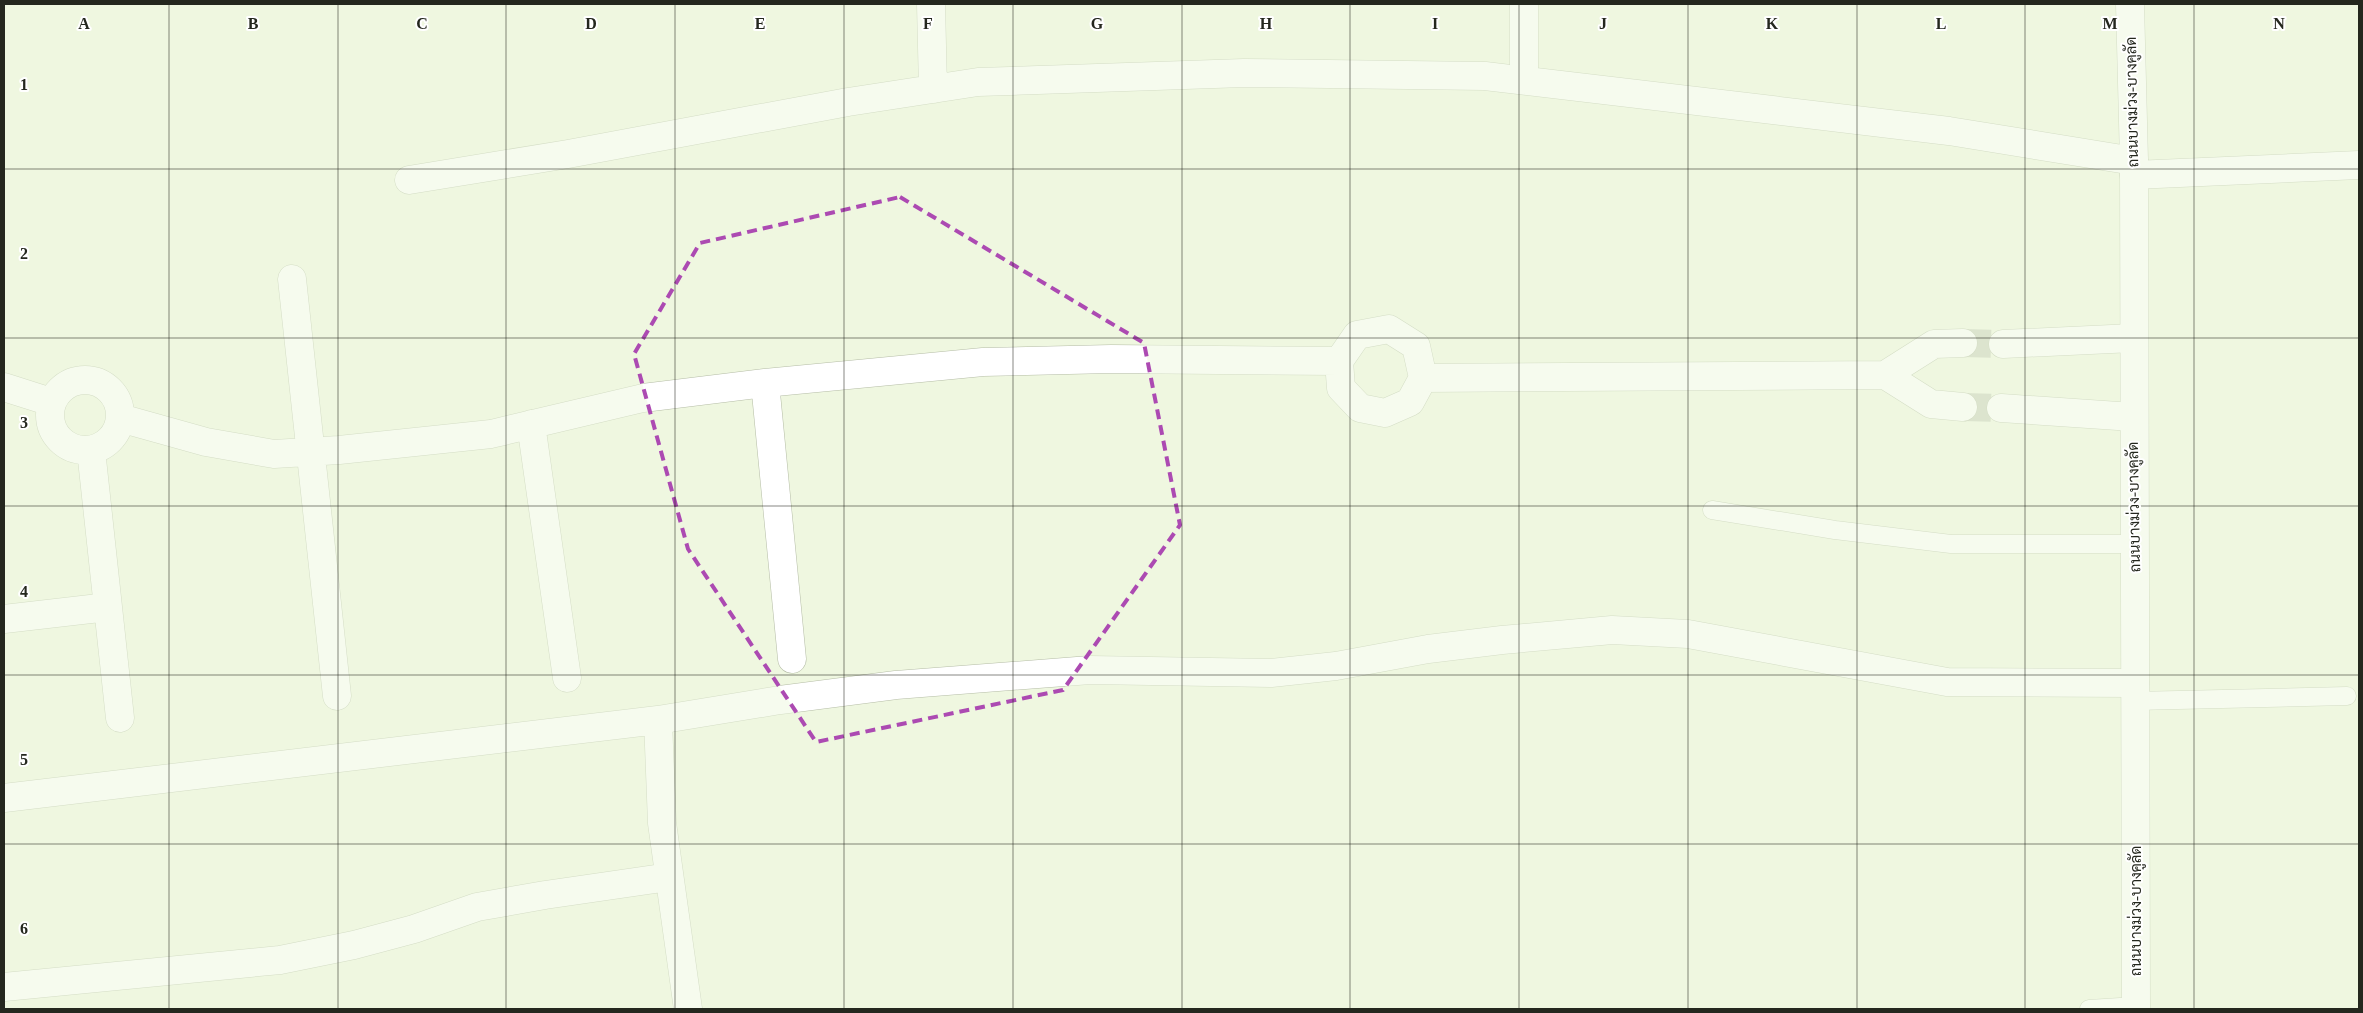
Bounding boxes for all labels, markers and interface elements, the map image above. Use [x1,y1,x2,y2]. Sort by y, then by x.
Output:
text: A [78,15,90,32]
text: B [248,15,259,32]
text: C [416,15,428,32]
text: D [585,15,597,32]
text: E [755,15,765,32]
text: F [923,15,933,32]
text: G [1091,15,1104,32]
text: H [1260,15,1273,32]
text: I [1432,15,1438,32]
text: J [1599,15,1607,32]
text: K [1766,15,1779,32]
text: L [1936,15,1946,32]
text: M [2102,15,2118,32]
text: N [2273,15,2285,32]
street label: ถนนบางม่วง-บางคูลัด [2121,36,2143,168]
text: 1 [20,76,28,93]
text: 2 [20,245,28,262]
text: 3 [20,414,28,431]
street label: ถนนบางม่วง-บางคูลัด [2123,441,2145,573]
text: 4 [20,583,28,600]
text: 5 [20,751,28,768]
street label: ถนนบางม่วง-บางคูลัด [2126,846,2146,976]
text: 6 [20,920,28,937]

